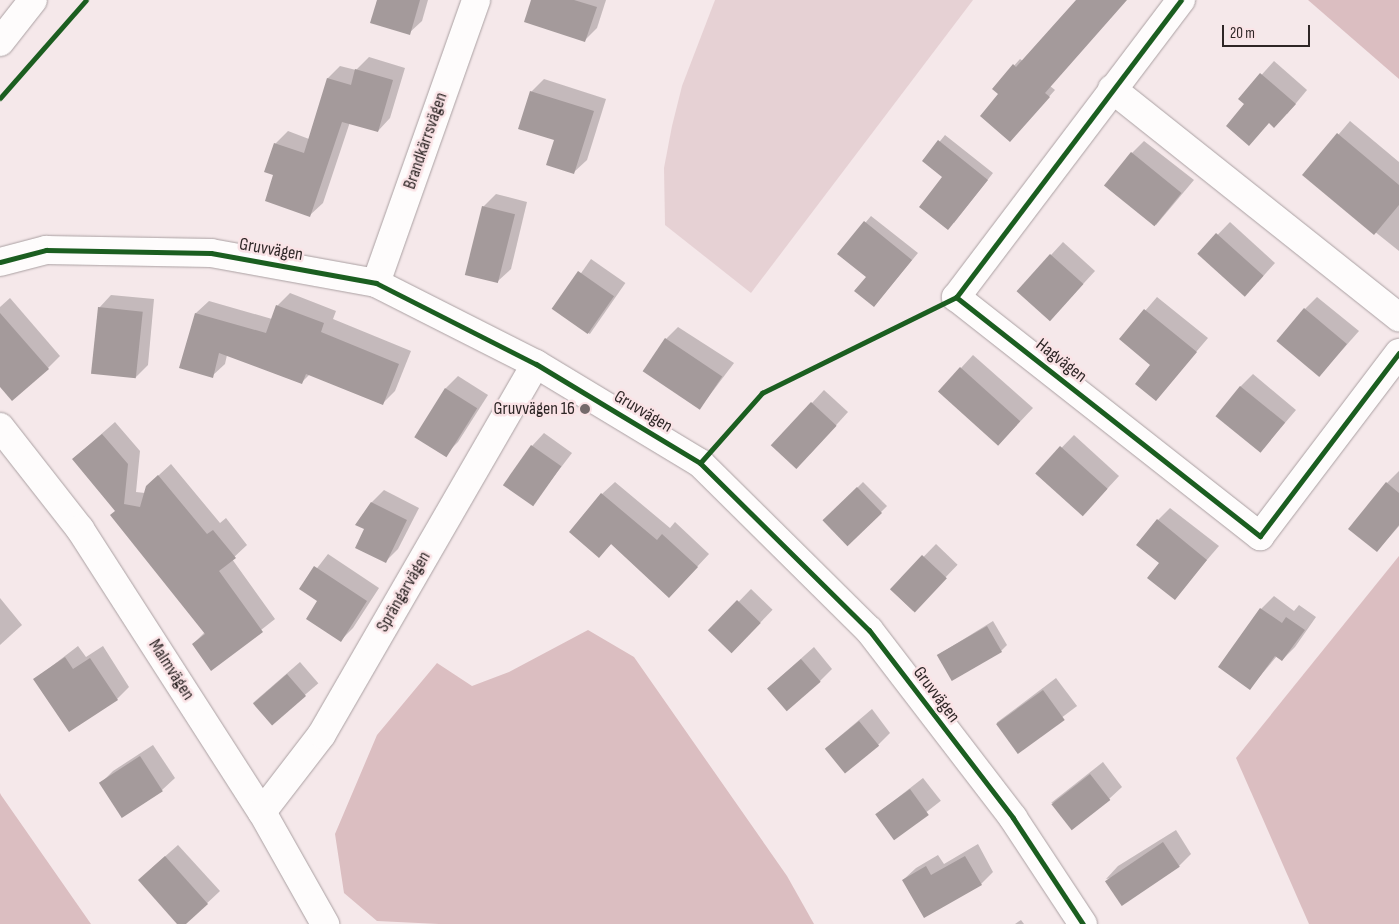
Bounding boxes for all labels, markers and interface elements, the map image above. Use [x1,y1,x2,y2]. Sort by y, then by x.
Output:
scale bar [1224,15,1312,47]
text: 20 m [1230,24,1255,43]
street label: Brandkärrsvägen [399,90,453,192]
street label: Gruvvägen [237,234,305,266]
street label: Hagvägen [1031,334,1091,388]
street label: Gruvvägen [610,386,676,438]
place label: Gruvvägen 16 [494,398,575,420]
marker: Gruvvägen 16 [579,403,591,415]
street label: Sprängarvägen [372,548,436,636]
street label: Malmvägen [143,636,199,704]
street label: Gruvvägen [908,663,964,727]

